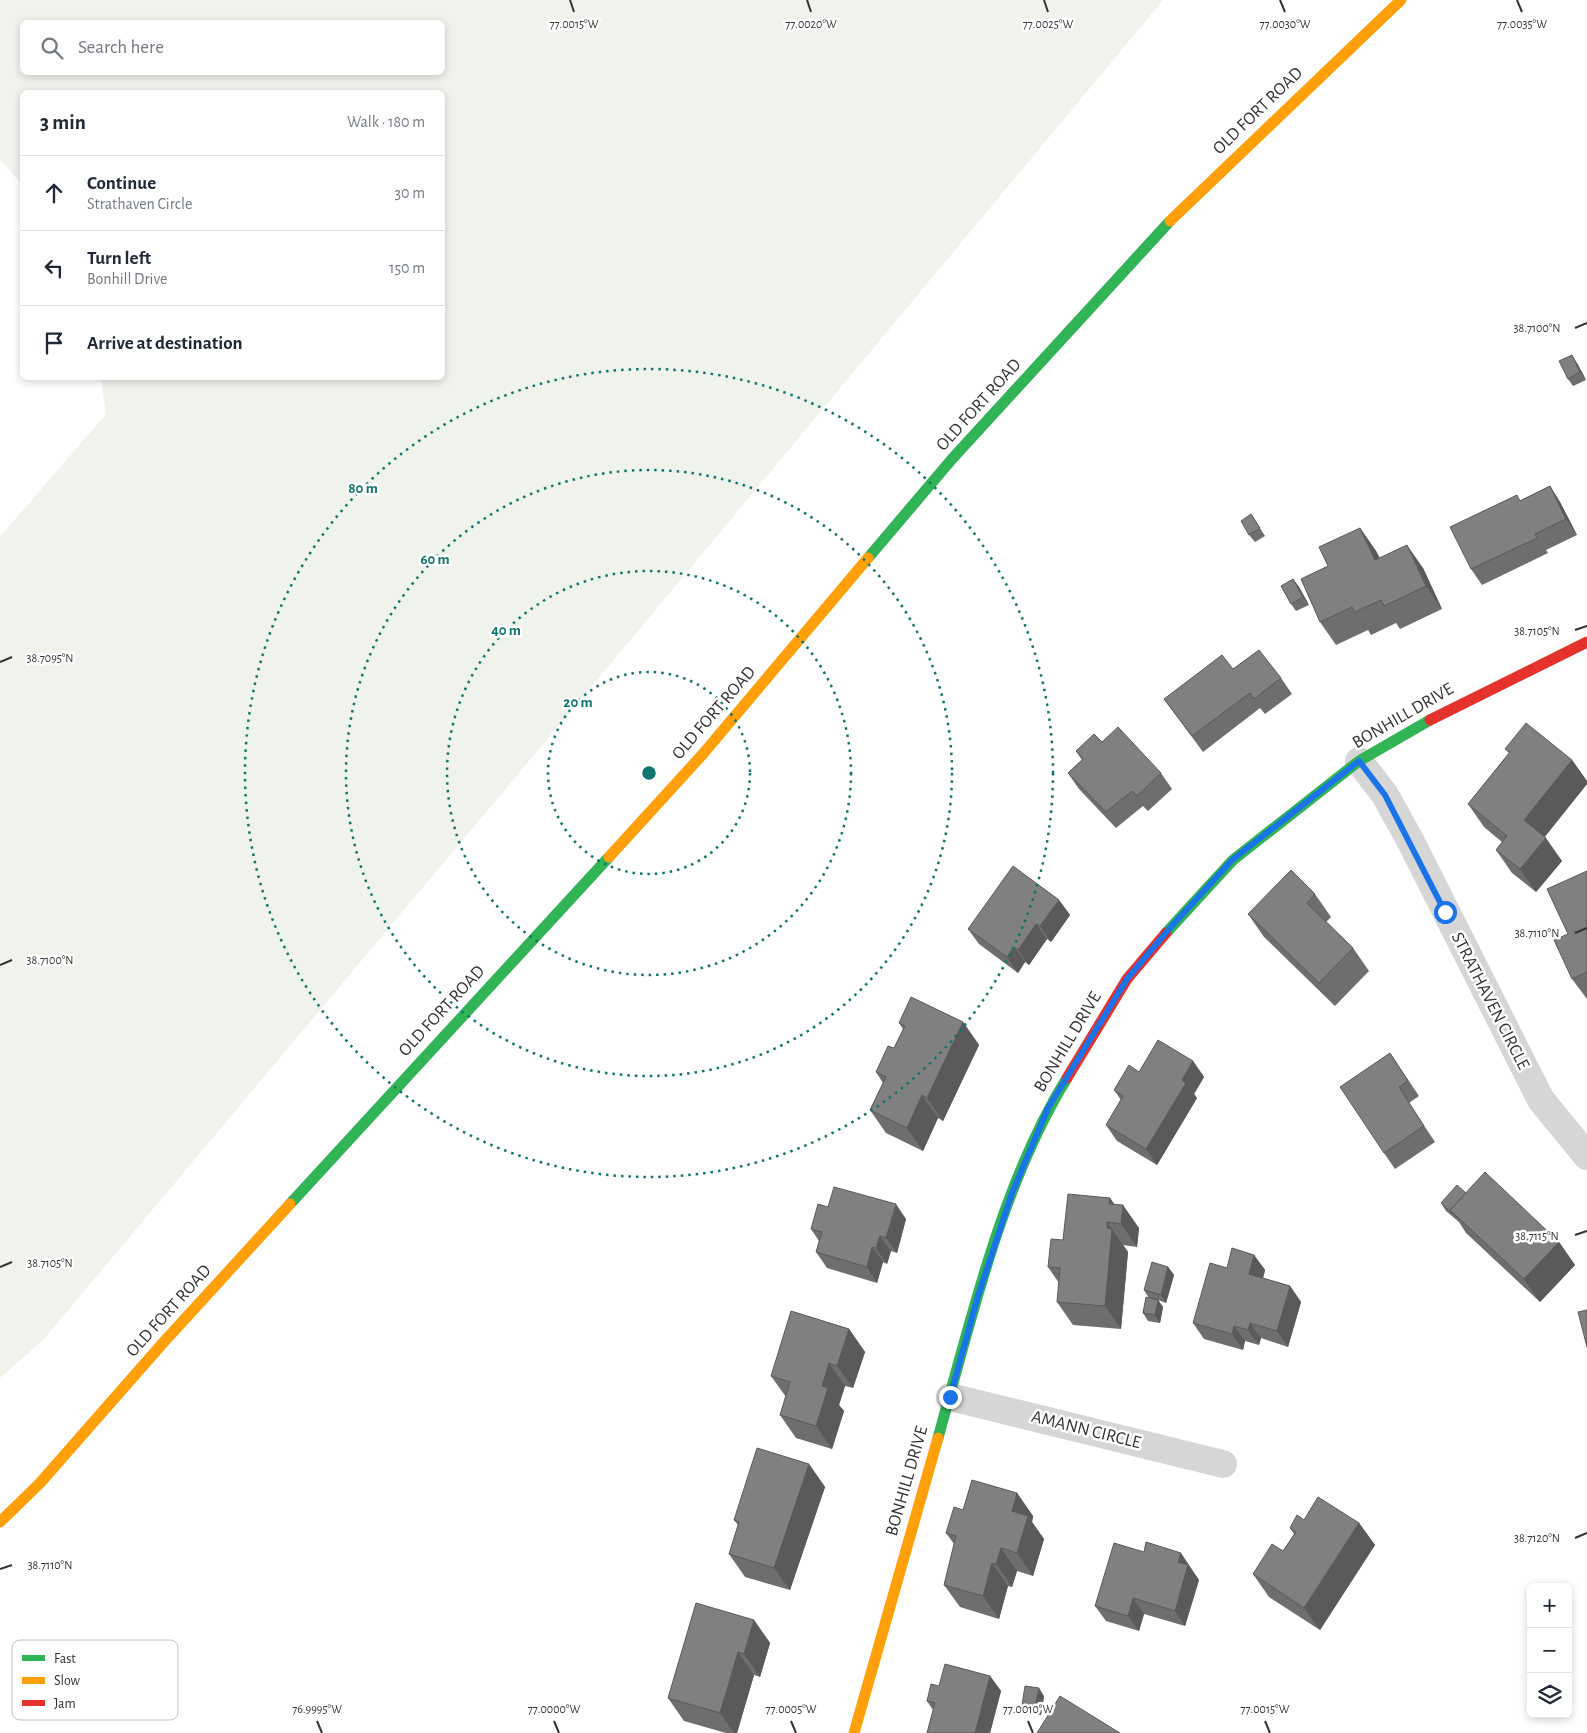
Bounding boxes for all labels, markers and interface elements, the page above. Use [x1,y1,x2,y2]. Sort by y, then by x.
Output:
text: 77.0015°W [550,18,599,30]
text: 77.0020°W [785,18,837,30]
text: 77.0025°W [1023,18,1073,30]
text: 77.0030°W [1259,18,1311,30]
text: 77.0035°W [1497,18,1547,30]
search box [20,20,445,75]
icon: search [38,34,66,62]
text: Search here [78,38,164,57]
street label: OLD FORT ROAD [1210,64,1306,158]
text: 3 min [40,112,86,133]
text: Walk · 180 m [347,114,425,130]
text: Continue [87,174,156,193]
icon: ahead [40,179,68,207]
text: 30 m [395,185,425,201]
text: Strathaven Circle [87,196,192,212]
text: Turn left [87,249,151,268]
icon: left [40,254,68,282]
text: 150 m [389,260,425,276]
text: Bonhill Drive [87,271,167,287]
text: 38.7100°N [1514,322,1560,334]
icon: arrive [40,329,68,357]
text: Arrive at destination [87,334,243,353]
street label: OLD FORT ROAD [933,356,1025,454]
text: 80 m [348,481,378,496]
text: 60 m [420,552,450,567]
text: 40 m [491,623,521,638]
text: 38.7105°N [1514,625,1560,637]
text: 38.7095°N [26,652,74,664]
street label: OLD FORT ROAD [669,663,759,763]
street label: BONHILL DRIVE [1349,680,1457,752]
text: 20 m [563,695,593,710]
centre of rings [640,764,658,782]
route start [1434,901,1457,924]
text: 38.7110°N [1515,927,1559,939]
street label: STRATHAVEN CIRCLE [1448,930,1532,1073]
text: 38.7100°N [27,954,73,966]
street label: OLD FORT ROAD [396,962,488,1060]
street label: BONHILL DRIVE [1031,988,1105,1095]
text: 38.7115°N [1515,1230,1559,1242]
text: 38.7105°N [27,1257,73,1269]
street label: OLD FORT ROAD [123,1262,215,1360]
route end [939,1386,962,1409]
street label: AMANN CIRCLE [1029,1408,1143,1452]
street label: BONHILL DRIVE [883,1424,931,1538]
text: 38.7120°N [1514,1532,1560,1544]
text: 38.7110°N [28,1559,72,1571]
map controls [1527,1583,1572,1718]
button: + [1527,1583,1572,1628]
button: − [1527,1628,1572,1673]
legend [12,1640,178,1720]
text: Fast [54,1652,76,1666]
button: layers [1527,1673,1572,1718]
text: Slow [54,1674,81,1688]
text: Jam [54,1697,76,1711]
text: 76.9995°W [292,1703,342,1715]
text: 77.0000°W [528,1703,581,1715]
text: 77.0005°W [765,1703,817,1715]
text: 77.0010°W [1003,1703,1053,1715]
text: 77.0015°W [1241,1703,1290,1715]

